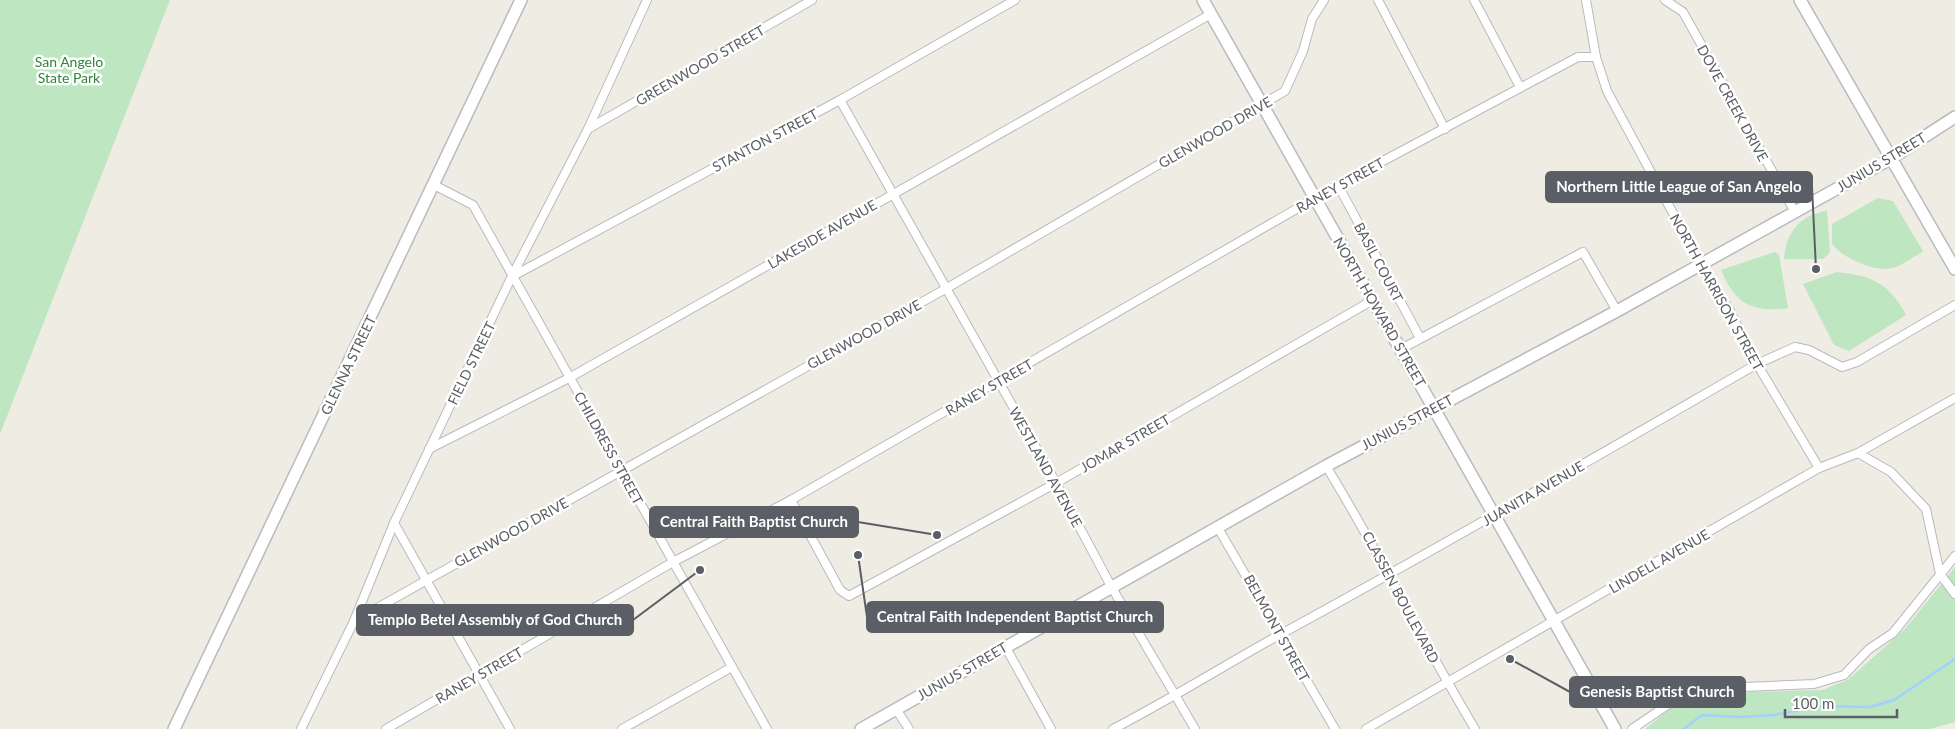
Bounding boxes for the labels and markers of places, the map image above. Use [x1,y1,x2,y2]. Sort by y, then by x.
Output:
callout: Northern Little League of San Angelo [1546,172,1812,202]
callout: Central Faith Baptist Church [650,507,858,537]
callout: Central Faith Independent Baptist Church [867,602,1163,632]
callout: Templo Betel Assembly of God Church [357,605,633,635]
callout: Genesis Baptist Church [1570,677,1745,707]

